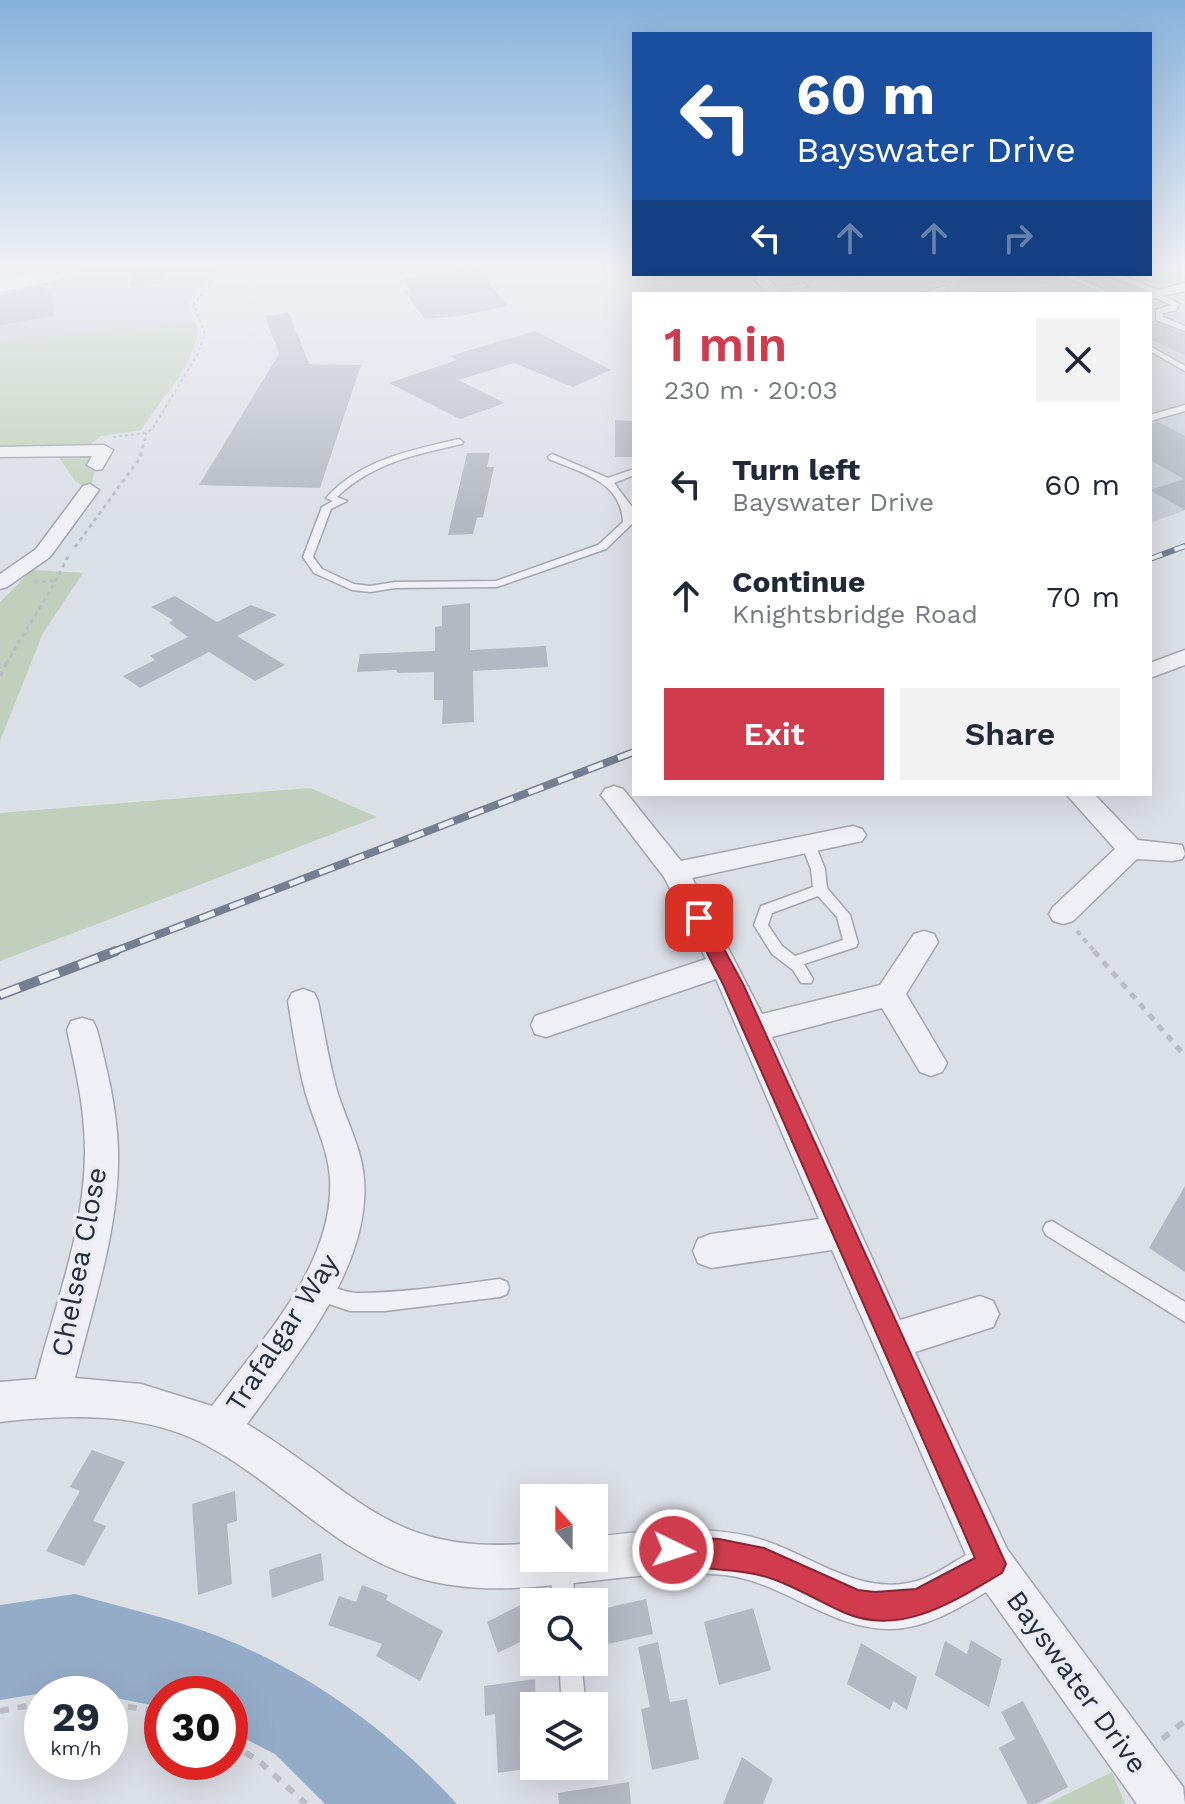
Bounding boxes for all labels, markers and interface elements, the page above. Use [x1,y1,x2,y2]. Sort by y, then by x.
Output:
text: 60 m [796,62,935,128]
icon: left [664,64,768,168]
text: Bayswater Drive [796,129,1076,171]
icon: left [744,216,788,260]
icon: ahead [828,216,872,260]
icon: ahead [912,216,956,260]
icon: right [996,216,1040,260]
text: 1 min [664,316,787,373]
button: close [1036,318,1120,402]
text: 230 m · 20:03 [664,375,838,405]
text: Turn left [732,452,860,487]
icon: left [664,462,708,506]
text: 60 m [1044,467,1120,502]
text: Bayswater Drive [732,487,934,517]
text: Continue [732,564,865,599]
icon: ahead [664,574,708,618]
text: 70 m [1046,579,1120,614]
text: Knightsbridge Road [732,599,978,629]
button: Exit [664,688,884,780]
button: Share [900,688,1120,780]
pin [665,884,733,952]
icon: arrive [677,896,721,940]
street label: Chelsea Close [44,1164,114,1360]
street label: Trafalgar Way [219,1247,346,1418]
north arrow [520,1484,608,1572]
map controls [520,1484,608,1780]
position arrow [631,1508,715,1592]
street label: Bayswater Drive [1000,1584,1154,1780]
button: search [520,1588,608,1676]
speed limit sign: 30 [144,1676,248,1780]
button: layers [520,1692,608,1780]
text: 29 [52,1694,100,1741]
text: km/h [50,1736,102,1760]

